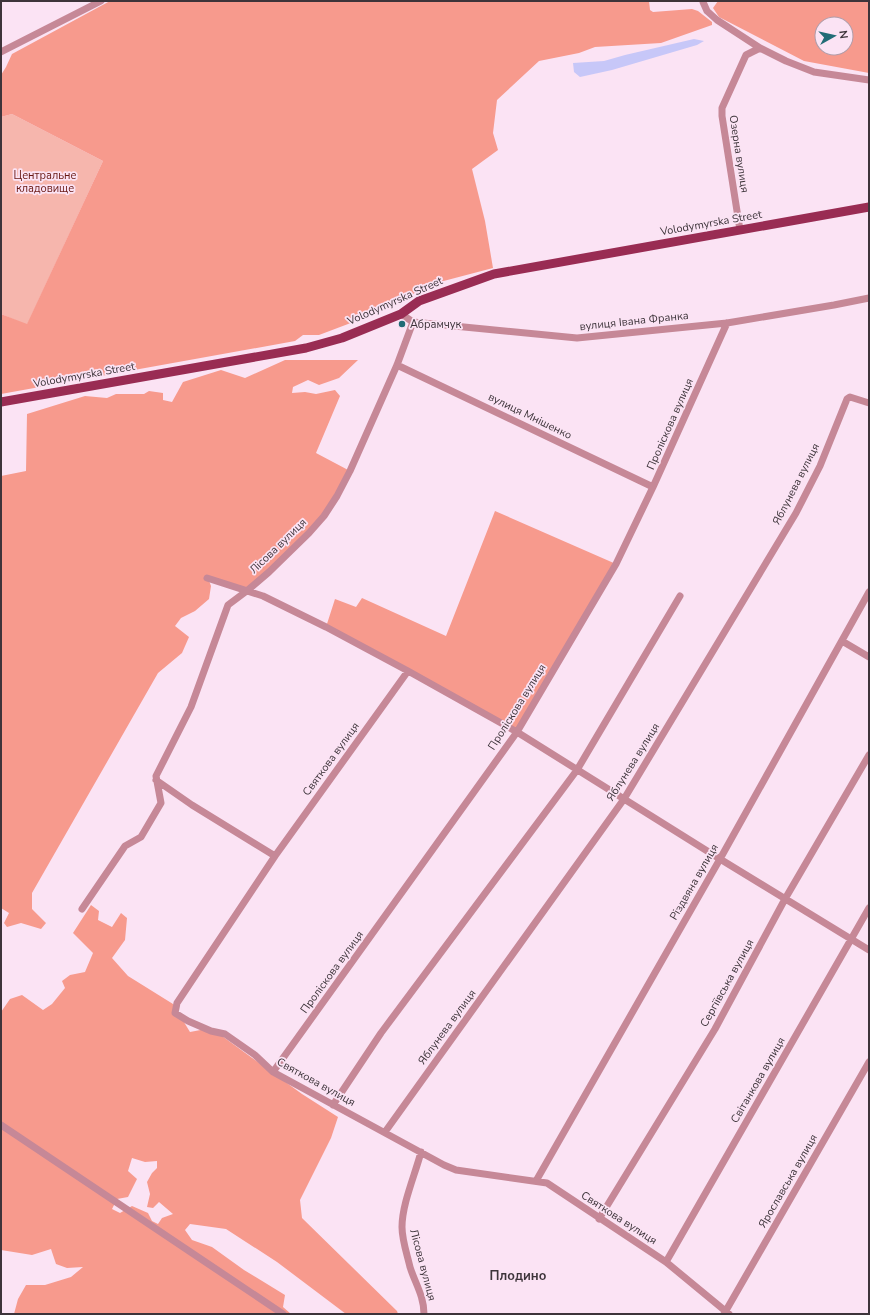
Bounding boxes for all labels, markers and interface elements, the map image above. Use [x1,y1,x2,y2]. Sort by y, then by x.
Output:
north arrow [814,16,854,56]
text: N [835,30,851,40]
street label: Озерна вулиця [725,114,753,194]
park label: Центральне кладовище [13,168,77,196]
street label: Volodymyrska Street [658,207,763,239]
street label: Volodymyrska Street [344,273,445,329]
street label: вулиця Івана Франка [579,308,689,334]
place label: Абрамчук [410,317,462,332]
marker: Абрамчук [397,319,407,329]
street label: Volodymyrska Street [31,359,136,391]
street label: Проліскова вулиця [643,376,697,472]
street label: вулиця Мнішенко [486,389,574,443]
street label: Яблунева вулиця [769,441,823,527]
street label: Лісова вулиця [246,515,310,577]
street label: Проліскова вулиця [485,661,550,753]
street label: Святкова вулиця [299,719,363,799]
street label: Яблунева вулиця [603,720,663,804]
street label: Різдвяна вулиця [666,841,722,923]
street label: Проліскова вулиця [297,928,367,1016]
street label: Сергіївська вулиця [697,936,757,1030]
street label: Яблунева вулиця [415,986,479,1068]
street label: Світанкова вулиця [727,1034,789,1126]
street label: Святкова вулиця [274,1054,358,1110]
street label: Ярославська вулиця [755,1131,821,1231]
street label: Святкова вулиця [578,1188,660,1248]
street label: Лісова вулиця [406,1227,440,1303]
district label: Плодино [490,1267,547,1285]

